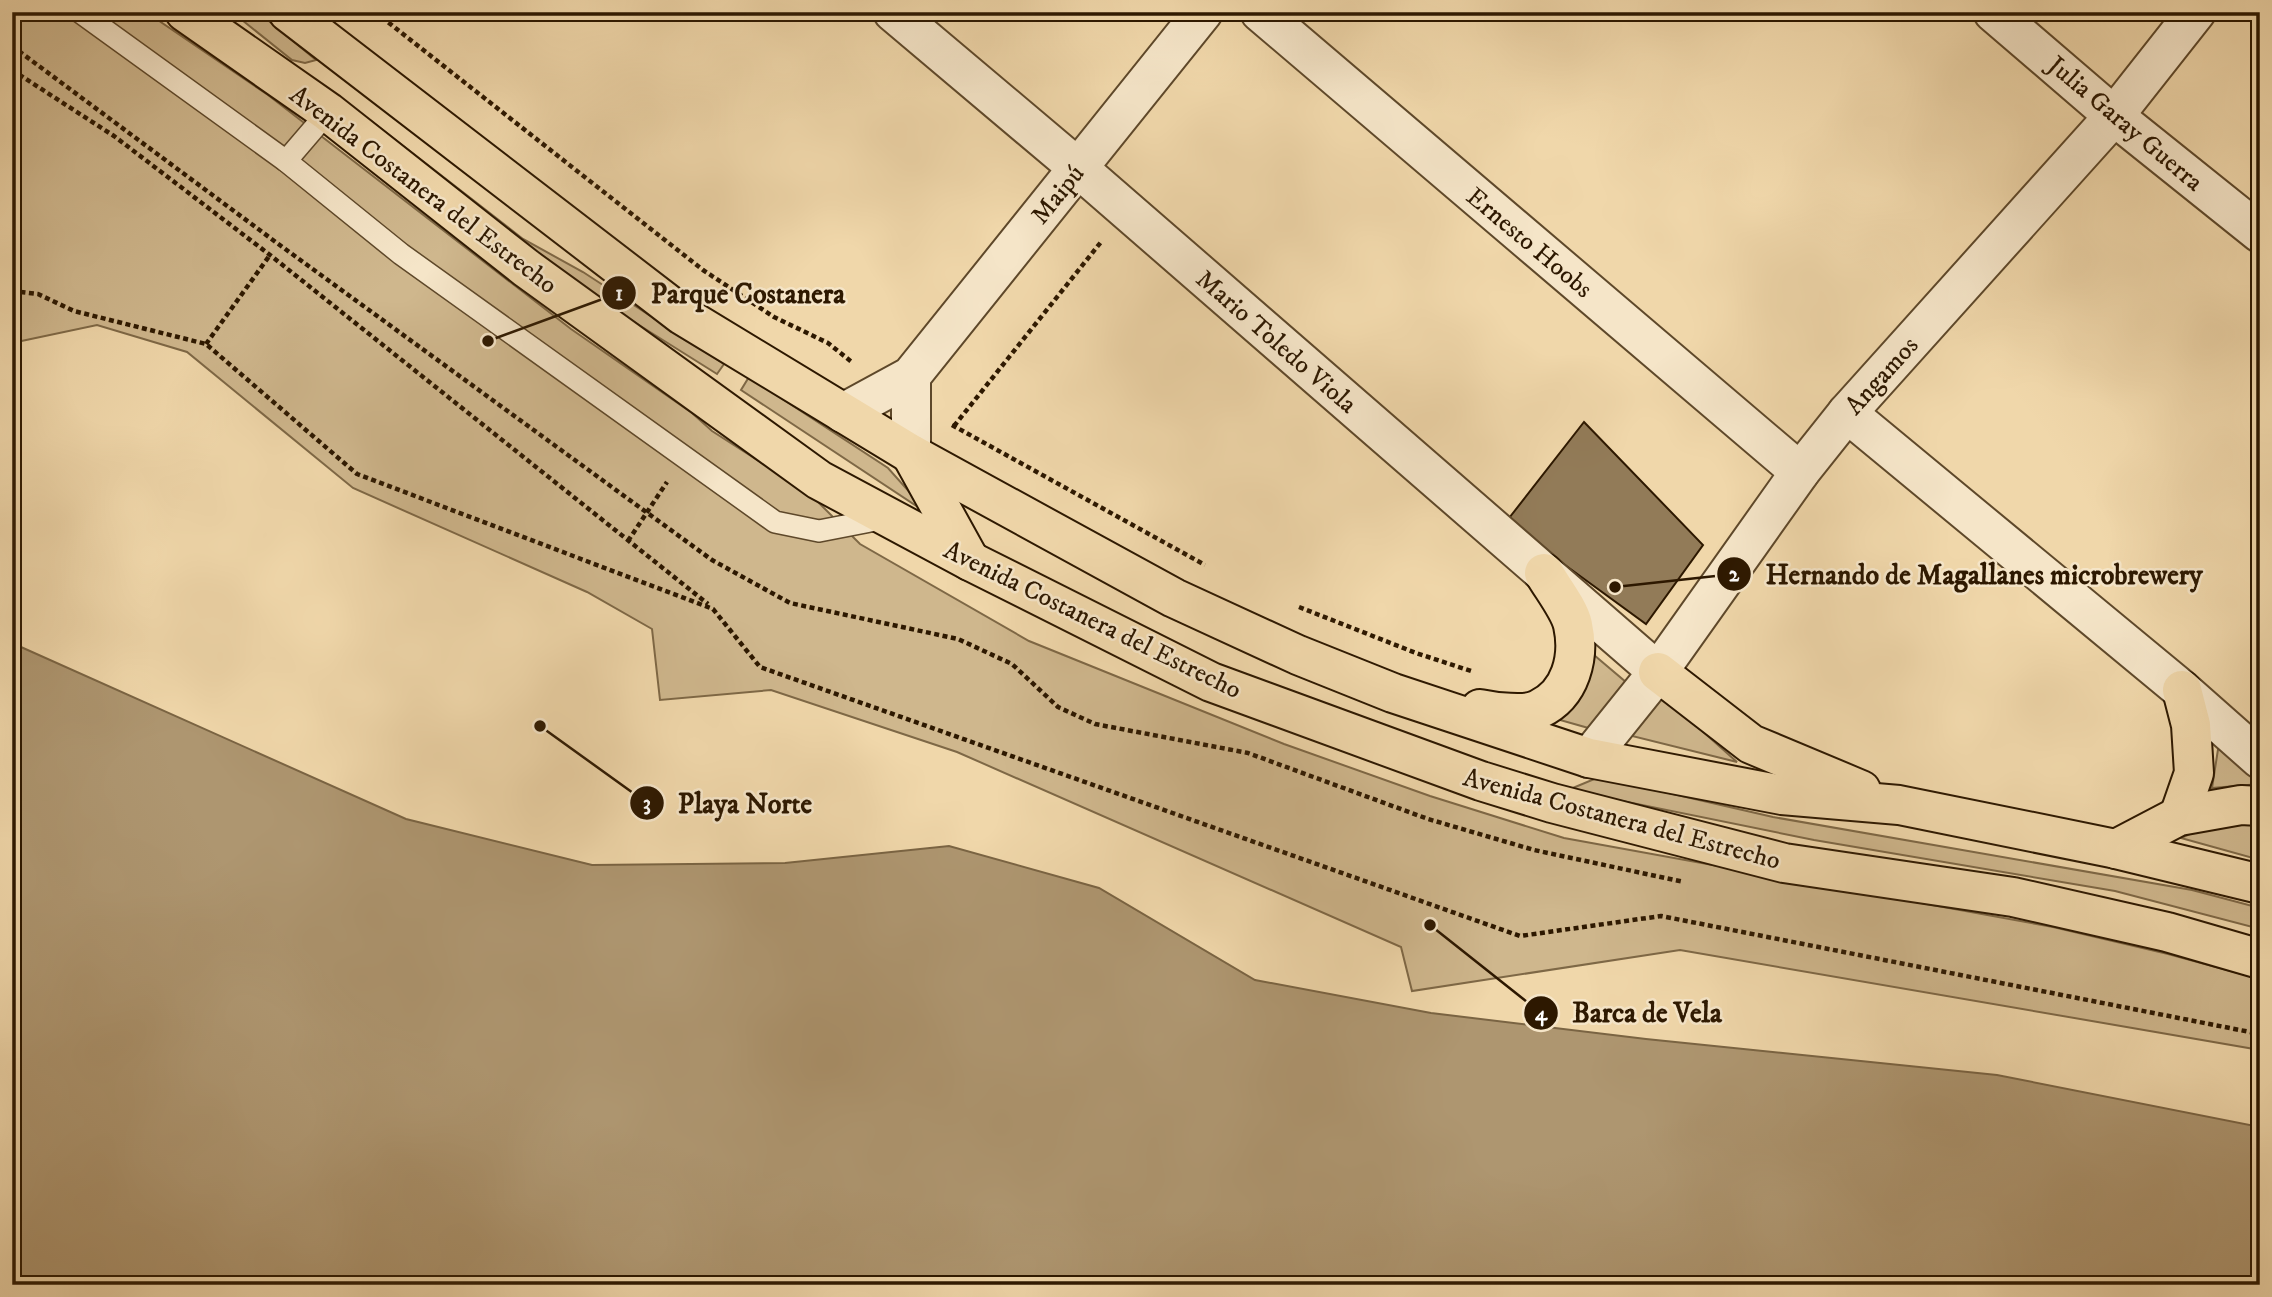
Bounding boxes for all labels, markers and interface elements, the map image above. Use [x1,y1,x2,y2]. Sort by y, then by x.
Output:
street label: Julia Garay Guerra [2039,48,2210,199]
street label: Avenida Costanera del Estrecho [283,79,564,302]
street label: Maipú [1024,158,1092,231]
street label: Ernesto Hoobs [1459,181,1599,306]
street label: Mario Toledo Viola [1189,263,1363,421]
callout: Parque Costanera [602,269,859,318]
text: Parque Costanera [651,277,846,313]
text: 1 [615,281,623,307]
street label: Angamos [1838,330,1926,422]
street label: Avenida Costanera del Estrecho [938,534,1247,707]
callout: Hernando de Magallanes microbrewery [1716,550,2216,599]
text: Hernando de Magallanes microbrewery [1765,558,2203,593]
text: 2 [1729,562,1740,588]
street label: Avenida Costanera del Estrecho [1459,761,1784,878]
callout: Playa Norte [629,779,827,828]
text: Playa Norte [678,787,813,822]
text: 3 [643,791,651,817]
callout: Barca de Vela [1523,988,1736,1037]
text: Barca de Vela [1572,996,1723,1031]
text: 4 [1535,1001,1548,1027]

